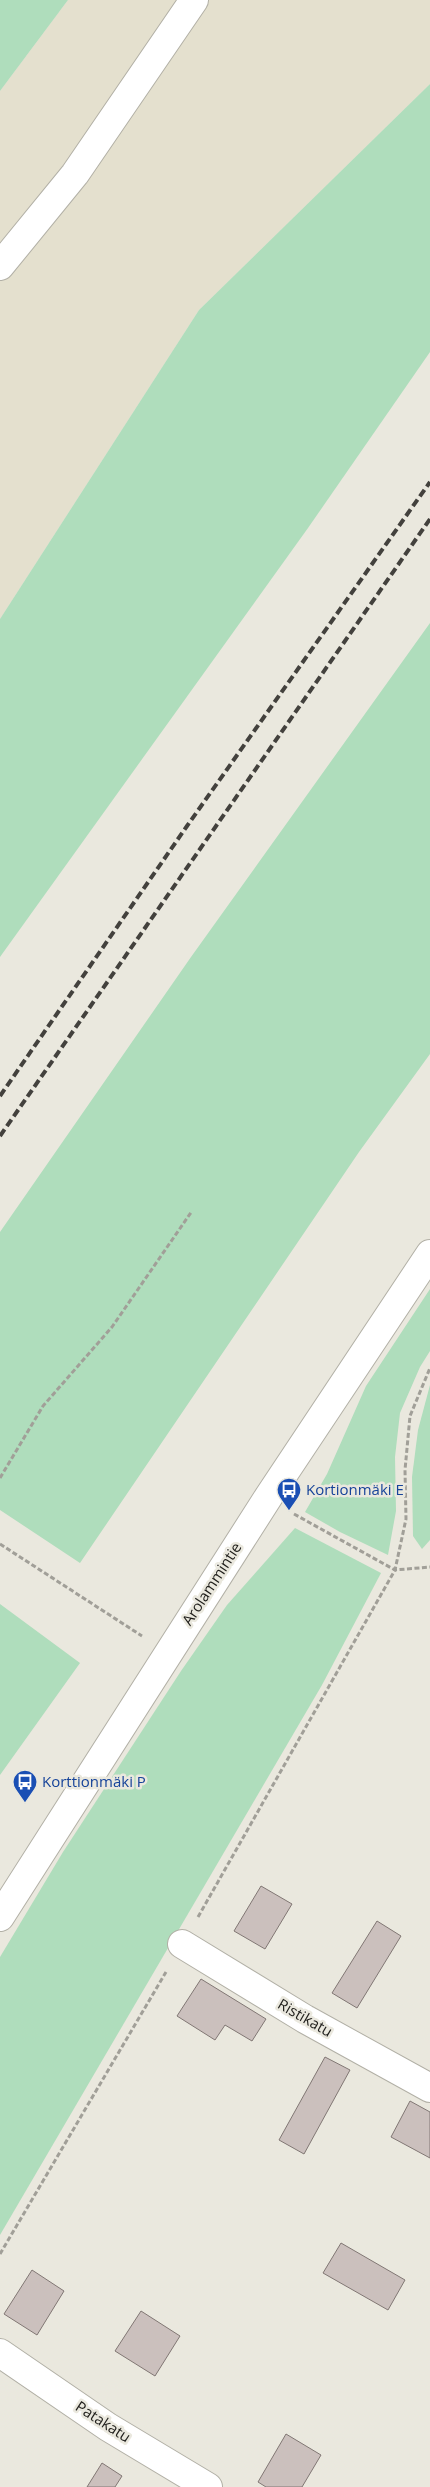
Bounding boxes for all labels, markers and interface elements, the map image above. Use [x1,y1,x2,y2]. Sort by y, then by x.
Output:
bus stop icon: Kortionmäki E [276,1477,302,1511]
place label: Kortionmäki E [306,1479,404,1499]
street label: Arolammintie [177,1538,245,1629]
bus stop icon: Korttionmäki P [12,1769,38,1803]
place label: Korttionmäki P [42,1771,146,1791]
street label: Ristikatu [274,1993,337,2041]
street label: Patakatu [72,2396,135,2446]

